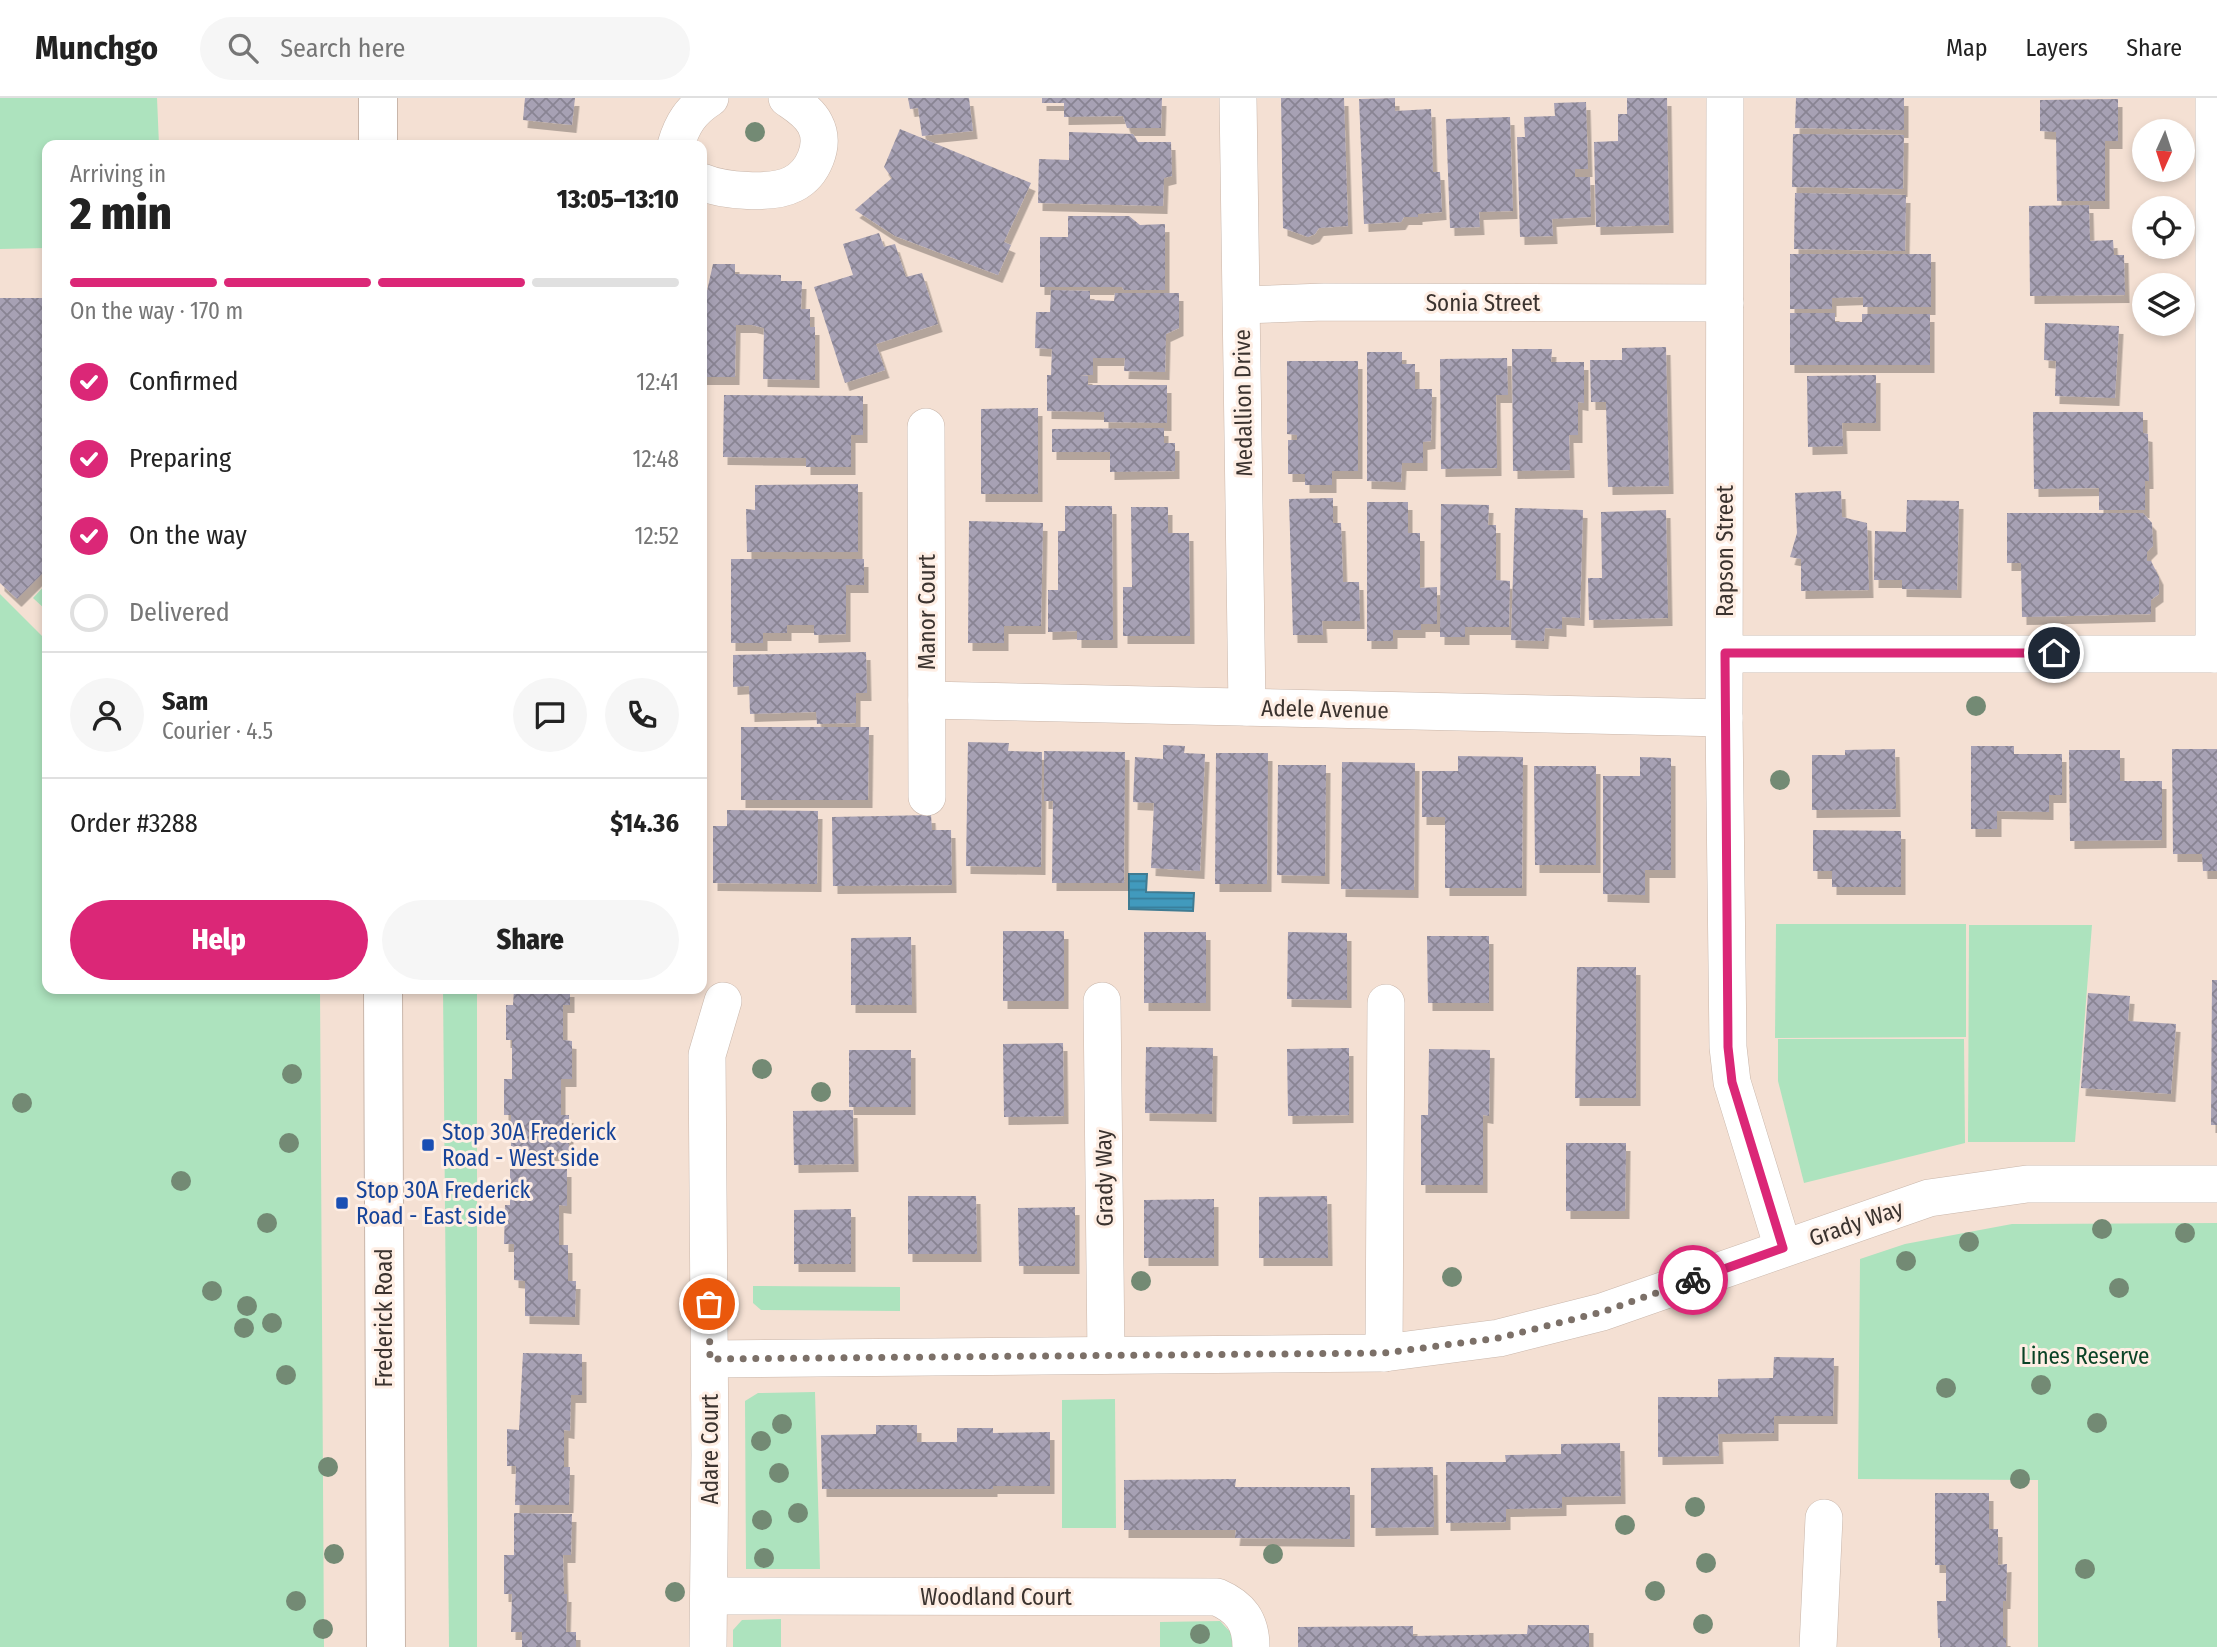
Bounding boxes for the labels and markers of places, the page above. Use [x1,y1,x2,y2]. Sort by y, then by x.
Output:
pin [2024,623,2084,683]
place label: Stop 30A Frederick Road - West side [442,1118,617,1172]
marker: Stop 30A Frederick Road - West side [420,1137,436,1153]
place label: Stop 30A Frederick Road - East side [356,1176,531,1230]
marker: Stop 30A Frederick Road - East side [334,1195,350,1211]
pin [679,1274,739,1334]

